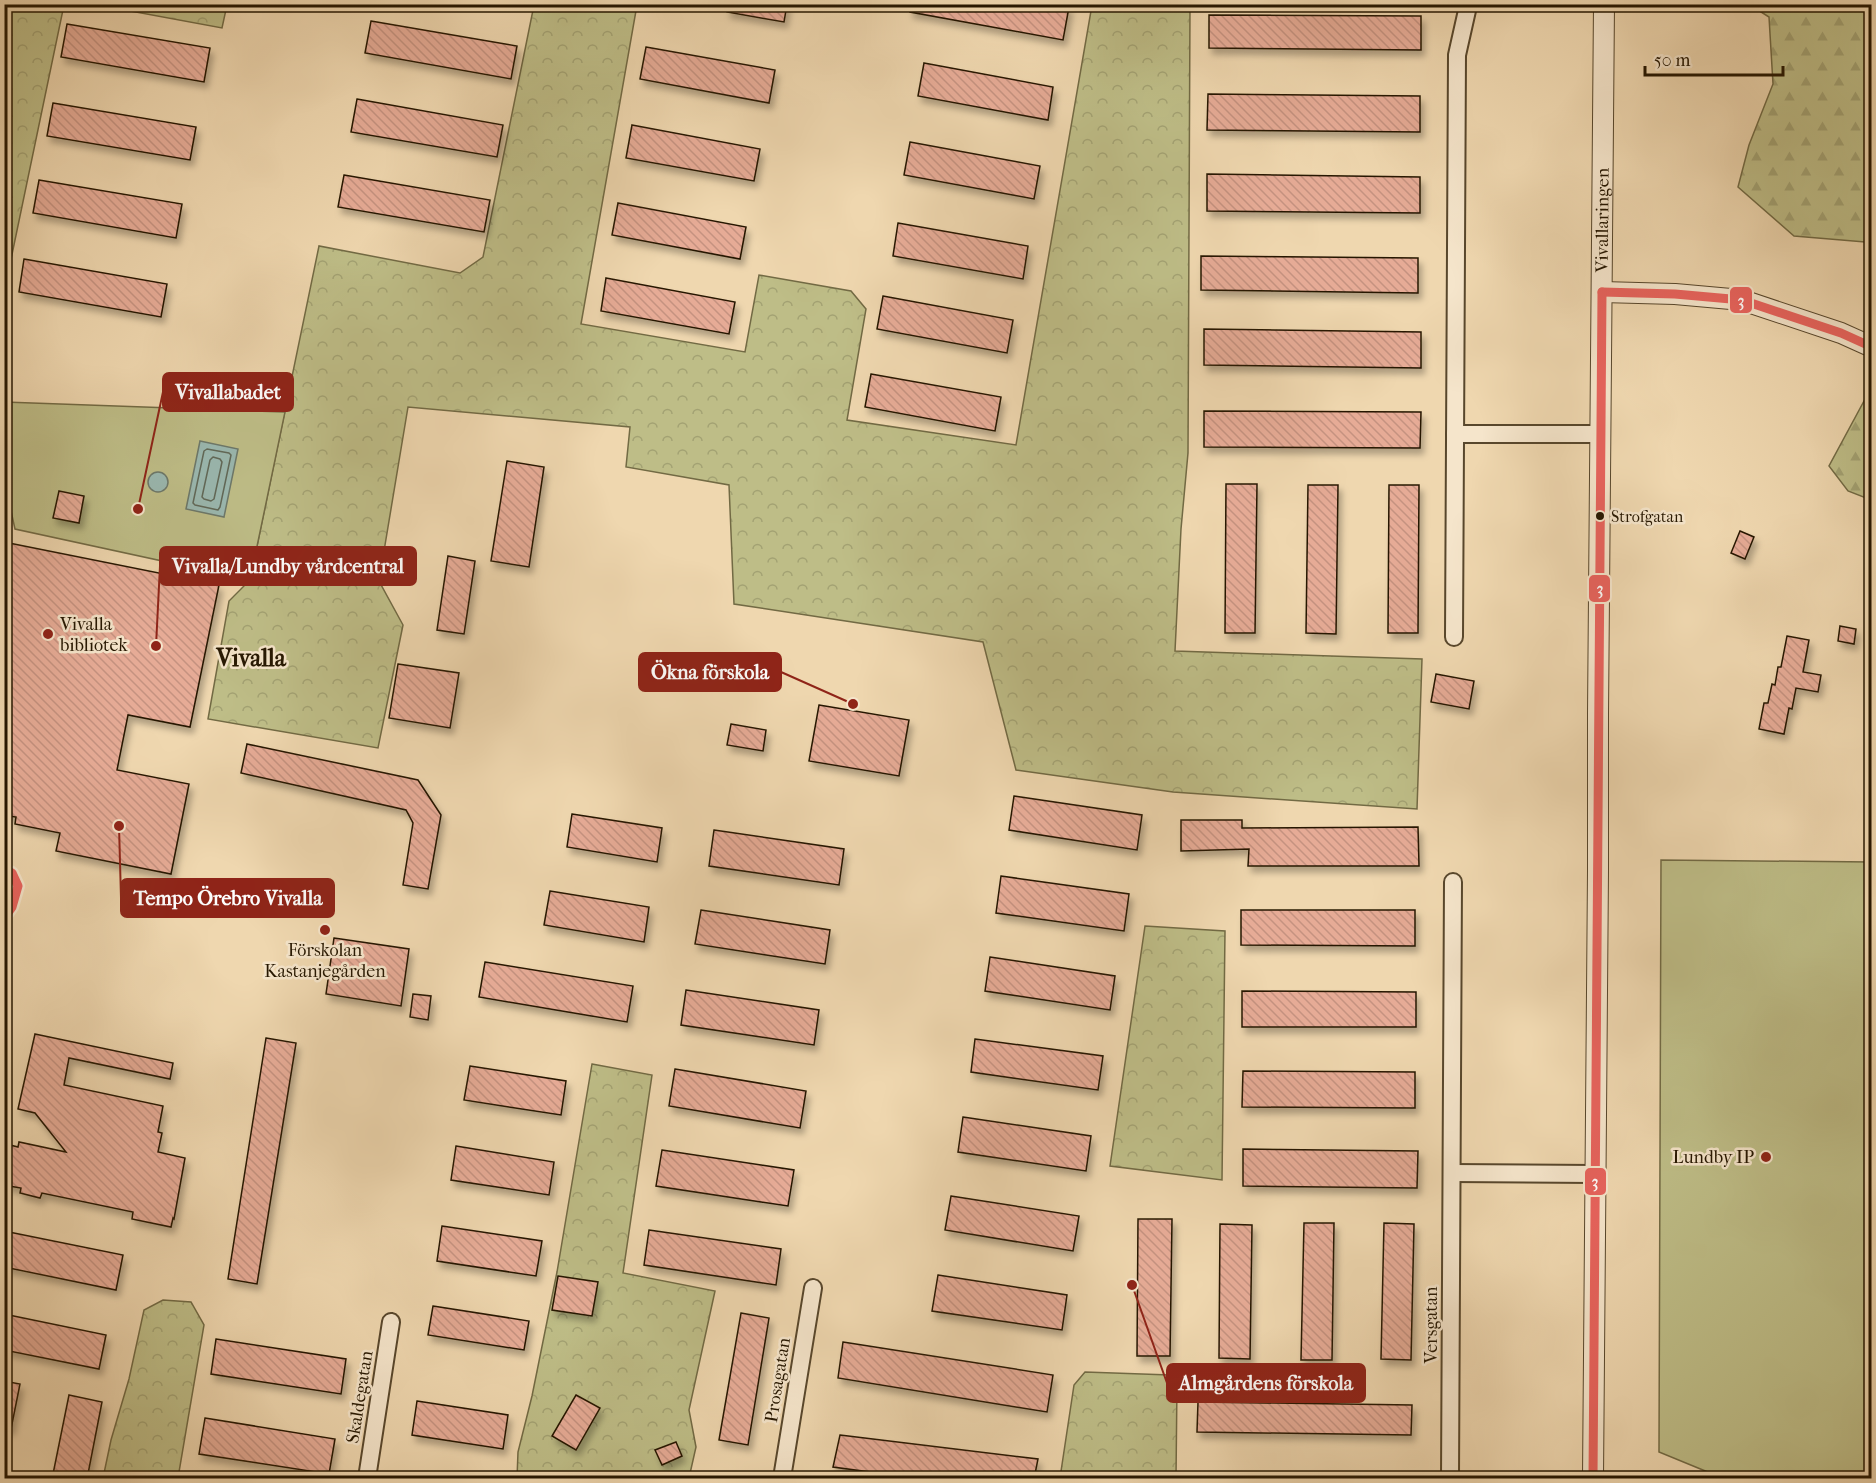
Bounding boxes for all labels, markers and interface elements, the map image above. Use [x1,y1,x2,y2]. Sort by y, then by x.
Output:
scale bar [1645,39,1783,77]
text: 50 m [1654,50,1691,71]
street label: Vivallaringen [1591,167,1613,273]
line badge: 3 [1729,286,1753,314]
text: 3 [1738,291,1744,311]
callout: Vivallabadet [163,373,293,411]
text: Vivallabadet [174,381,282,404]
place label: Strofgatan [1611,507,1684,526]
marker: Strofgatan [1594,510,1606,522]
callout: Vivalla/Lundby vårdcentral [160,547,416,585]
text: Vivalla/Lundby vårdcentral [171,555,405,578]
line badge: 3 [1588,574,1611,603]
text: 3 [1597,579,1603,599]
place label: Vivalla bibliotek [59,614,128,656]
marker: Vivalla bibliotek [41,627,55,641]
district label: Vivalla [215,644,287,672]
callout: Ökna förskola [639,653,781,691]
text: Ökna förskola [651,659,770,684]
callout: Tempo Örebro Vivalla [121,879,334,917]
text: Tempo Örebro Vivalla [133,885,323,910]
marker: Förskolan Kastanjegården [318,923,332,937]
place label: Förskolan Kastanjegården [264,940,386,982]
place label: Lundby IP [1673,1147,1754,1168]
marker: Lundby IP [1759,1150,1773,1164]
line badge: 3 [1584,1167,1607,1196]
text: 3 [1592,1172,1598,1192]
street label: Versgatan [1421,1286,1442,1365]
street label: Prosagatan [761,1336,795,1424]
street label: Skaldegatan [342,1349,378,1445]
callout: Almgårdens förskola [1167,1364,1365,1402]
text: Almgårdens förskola [1177,1372,1354,1395]

